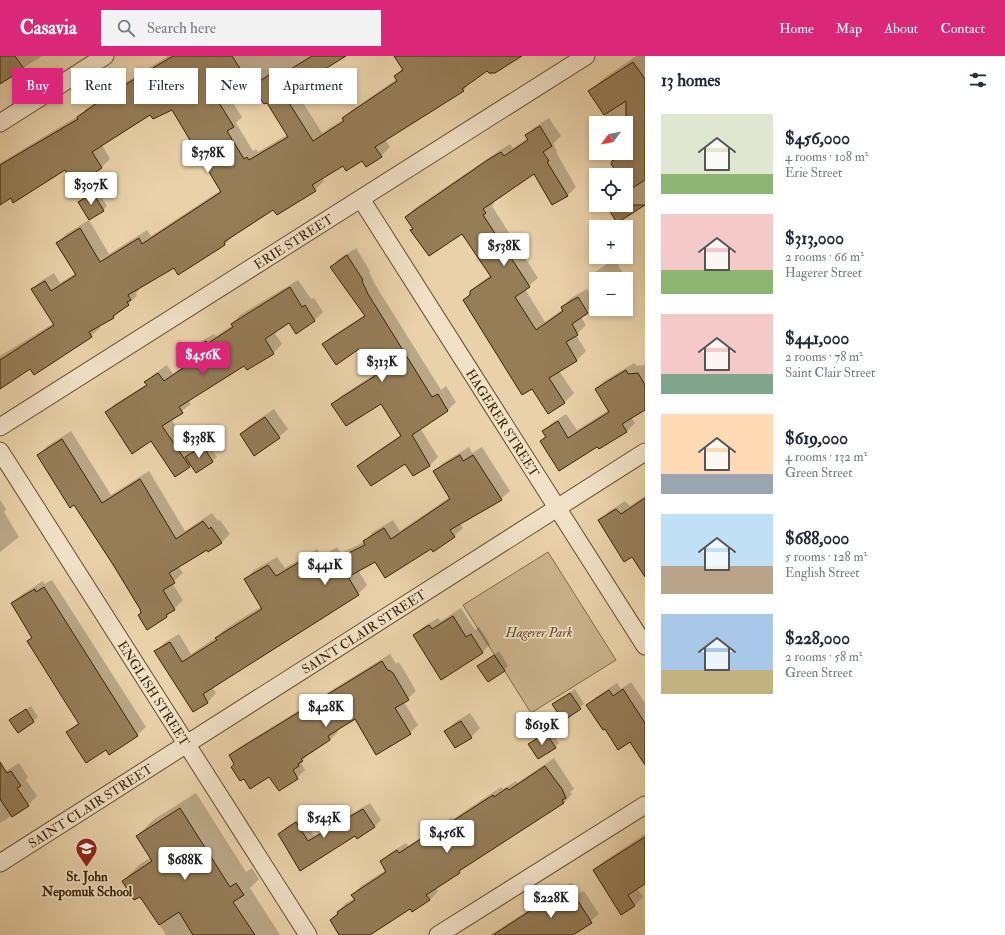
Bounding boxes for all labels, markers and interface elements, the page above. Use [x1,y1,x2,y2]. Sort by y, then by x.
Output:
search box [101,10,381,46]
text: Casavia [20,16,77,40]
icon: search [115,17,137,39]
text: Search here [147,19,216,38]
text: Home [779,20,814,37]
text: Map [836,20,862,37]
text: About [884,20,918,37]
text: Contact [940,20,985,37]
chip: Buy [12,68,63,104]
chip: Rent [71,68,126,104]
chip: Filters [134,68,198,104]
chip: New [206,68,261,104]
chip: Apartment [269,68,357,104]
icon: filters [967,69,989,91]
text: 13 homes [661,70,720,91]
north arrow [589,116,633,160]
map controls [589,116,633,316]
text: $456,000 [785,128,850,149]
icon: home [693,130,741,178]
pin: $378K [180,140,236,174]
text: $378K [191,145,225,161]
text: 4 rooms · 108 m² [785,149,868,165]
text: Erie Street [785,165,842,181]
button: locate [589,168,633,212]
pin: $307K [63,172,119,206]
text: $307K [74,177,108,193]
street label: ERIE STREET [251,211,337,273]
button: + [589,220,633,264]
text: $313,000 [785,228,844,249]
icon: home [693,230,741,278]
pin: $538K [476,233,532,267]
text: $538K [487,238,521,254]
text: 2 rooms · 66 m² [785,249,864,265]
text: Hagerer Street [785,265,862,281]
button: − [589,272,633,316]
text: $441,000 [785,328,849,349]
icon: home [693,330,741,378]
pin: $456K [175,342,231,376]
text: $456K [185,347,221,363]
pin: $313K [354,349,410,383]
text: 2 rooms · 78 m² [785,349,863,365]
text: $313K [366,354,398,370]
text: Saint Clair Street [785,365,875,381]
street label: HAGERER STREET [462,366,543,480]
pin: $338K [171,425,227,459]
text: $619,000 [785,428,848,449]
text: $338K [183,430,215,446]
icon: home [693,430,741,478]
text: 4 rooms · 132 m² [785,449,867,465]
text: Green Street [785,465,852,481]
text: $688,000 [785,528,849,549]
icon: home [693,530,741,578]
text: 5 rooms · 128 m² [785,549,867,565]
pin: $441K [297,552,353,586]
text: $441K [307,557,343,573]
text: English Street [785,565,860,581]
street label: SAINT CLAIR STREET [299,587,429,678]
park label: Hagerer Park [505,625,572,641]
text: $228,000 [785,628,850,649]
icon: home [693,630,741,678]
street label: ENGLISH STREET [114,638,193,750]
text: 2 rooms · 58 m² [785,649,863,665]
text: Green Street [785,665,852,681]
pin: $428K [298,694,354,728]
text: $428K [308,699,344,715]
pin: $619K [514,712,570,746]
text: $619K [525,717,559,733]
street label: SAINT CLAIR STREET [26,761,156,852]
pin: $543K [296,805,352,839]
text: $543K [307,810,341,826]
pin: $456K [419,820,475,854]
text: $456K [429,825,465,841]
school or university icon: St. John Nepomuk School [74,835,100,868]
pin: $688K [157,847,213,881]
text: $688K [167,852,203,868]
place label: St. John Nepomuk School [41,869,133,901]
pin: $228K [523,885,579,919]
text: $228K [533,890,569,906]

